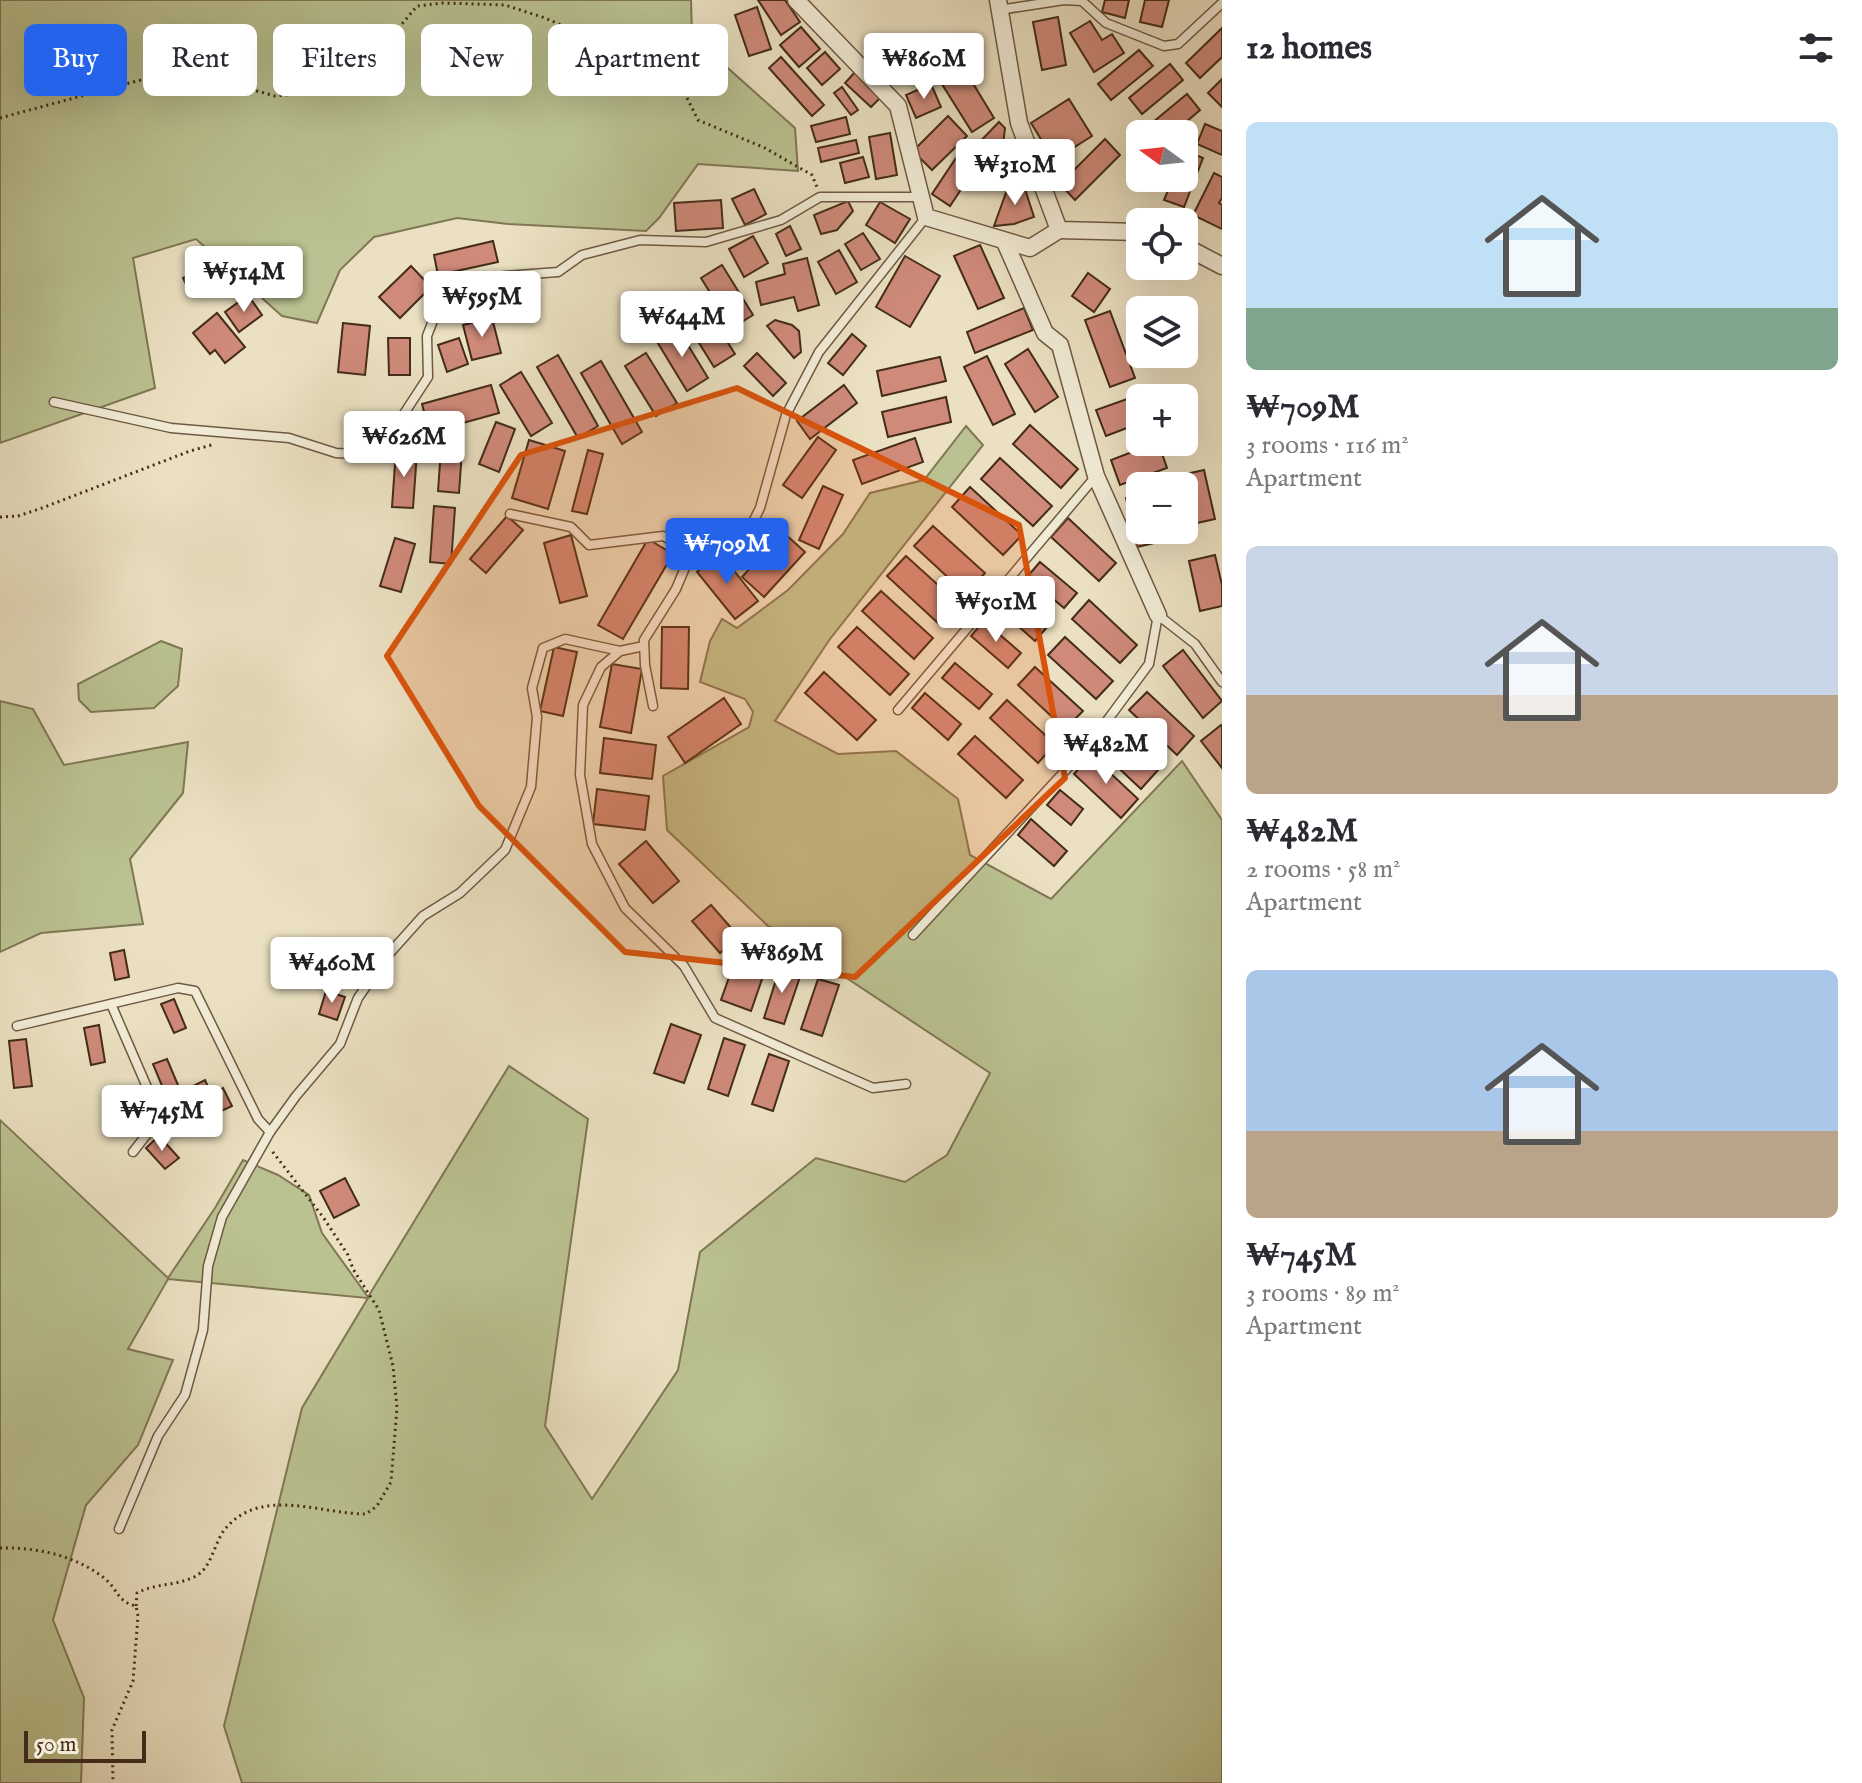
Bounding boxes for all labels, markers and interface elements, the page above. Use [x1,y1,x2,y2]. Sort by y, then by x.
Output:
chip: Buy [24,24,127,96]
chip: Rent [143,24,257,96]
chip: Filters [273,24,405,96]
chip: New [421,24,532,96]
chip: Apartment [548,24,728,96]
icon: filters [1794,26,1838,70]
text: 12 homes [1246,27,1372,70]
pin: ₩860M [868,33,980,101]
text: ₩860M [882,42,966,75]
north arrow [1126,120,1198,192]
map controls [1126,120,1198,544]
pin: ₩310M [959,139,1071,207]
text: ₩310M [974,148,1056,181]
icon: home [1470,174,1614,318]
button: locate [1126,208,1198,280]
pin: ₩514M [188,246,300,314]
text: ₩514M [203,255,285,288]
pin: ₩595M [426,271,538,339]
text: ₩595M [442,280,522,313]
pin: ₩644M [626,291,738,359]
button: layers [1126,296,1198,368]
text: ₩644M [639,300,725,333]
button: + [1126,384,1198,456]
text: ₩709M [1246,386,1359,429]
pin: ₩626M [348,411,460,479]
text: ₩626M [362,420,446,453]
text: 3 rooms · 116 m² [1246,429,1409,462]
text: Apartment [1246,462,1362,495]
button: − [1126,472,1198,544]
pin: ₩709M [671,518,783,586]
text: ₩709M [684,527,770,560]
pin: ₩501M [940,576,1052,644]
text: ₩501M [955,585,1037,618]
icon: home [1470,598,1614,742]
pin: ₩482M [1050,718,1162,786]
text: ₩482M [1063,727,1149,760]
text: ₩482M [1246,810,1358,853]
text: 2 rooms · 58 m² [1246,853,1400,886]
text: Apartment [1246,886,1362,919]
pin: ₩869M [726,927,838,995]
text: ₩869M [741,936,823,969]
pin: ₩460M [276,937,388,1005]
text: ₩460M [289,946,375,979]
icon: home [1470,1022,1614,1166]
pin: ₩745M [106,1085,218,1153]
text: ₩745M [120,1094,204,1127]
text: ₩745M [1246,1234,1357,1277]
text: 3 rooms · 89 m² [1246,1277,1400,1310]
text: Apartment [1246,1310,1362,1343]
scale bar [24,1727,146,1763]
text: 50 m [36,1731,77,1759]

